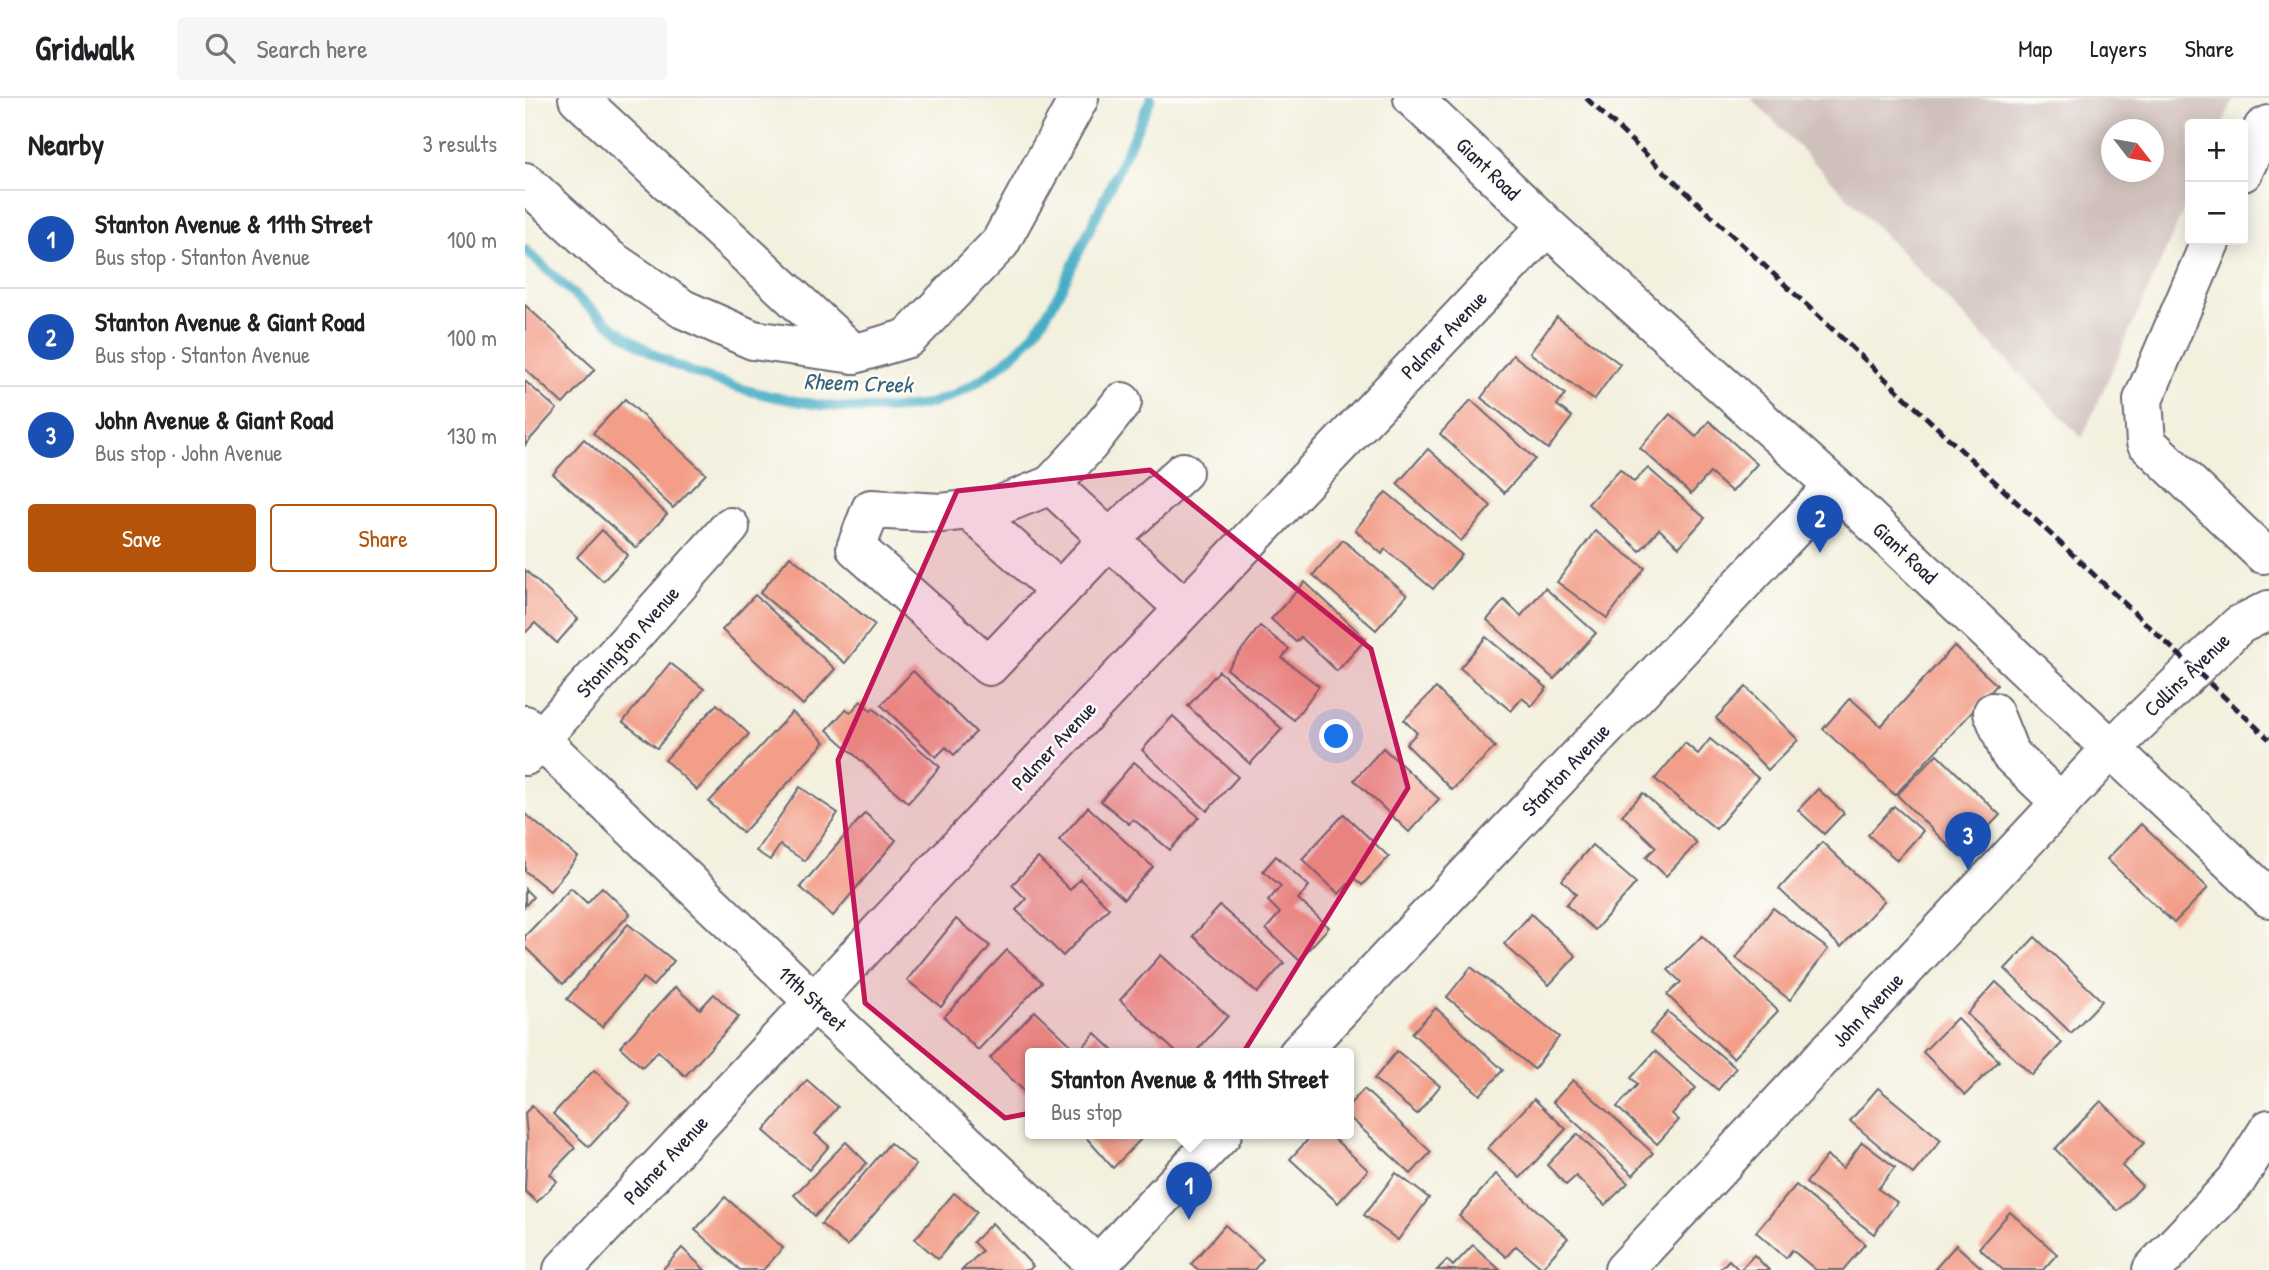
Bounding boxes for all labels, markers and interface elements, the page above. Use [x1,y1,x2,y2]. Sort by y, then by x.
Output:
search box [177,17,667,80]
text: Gridwalk [35,26,135,70]
icon: search [201,29,239,67]
text: Search here [257,31,368,66]
text: Map [2018,32,2052,64]
text: Layers [2090,32,2147,64]
text: Share [2185,32,2234,64]
north arrow [2101,119,2164,182]
map controls [2185,119,2248,245]
button: + [2185,119,2248,182]
text: Nearby [28,124,104,164]
text: 3 results [422,128,497,159]
street label: Giant Road [1450,131,1527,207]
button: − [2185,182,2248,245]
text: Stanton Avenue & 11th Street [95,206,372,241]
text: 1 [47,224,55,255]
text: 100 m [447,224,497,255]
text: Bus stop · Stanton Avenue [95,241,310,272]
street label: Palmer Avenue [1394,284,1493,385]
text: Stanton Avenue & Giant Road [95,304,364,339]
text: 2 [46,322,56,353]
text: 100 m [447,322,497,353]
text: Bus stop · Stanton Avenue [95,339,310,370]
water label: Rheem Creek [803,365,915,400]
text: John Avenue & Giant Road [95,402,333,437]
text: 3 [46,420,56,451]
text: 130 m [447,420,497,451]
text: Bus stop · John Avenue [95,437,283,468]
pin: 2 [1797,495,1843,553]
button: Save [28,504,256,572]
button: Share [270,504,497,572]
street label: Giant Road [1867,515,1944,590]
street label: Stonington Avenue [569,579,686,704]
street label: Collins Avenue [2137,626,2236,723]
street label: Palmer Avenue [1005,695,1103,797]
street label: Stanton Avenue [1515,717,1616,823]
your location [1319,719,1353,753]
pin: 3 [1945,812,1991,870]
street label: 11th Street [771,959,854,1039]
street label: John Avenue [1825,966,1910,1053]
popup [1025,1048,1354,1139]
text: Stanton Avenue & 11th Street [1051,1061,1328,1096]
text: Bus stop [1051,1096,1122,1127]
street label: Palmer Avenue [617,1109,715,1211]
pin: 1 [1166,1162,1212,1220]

